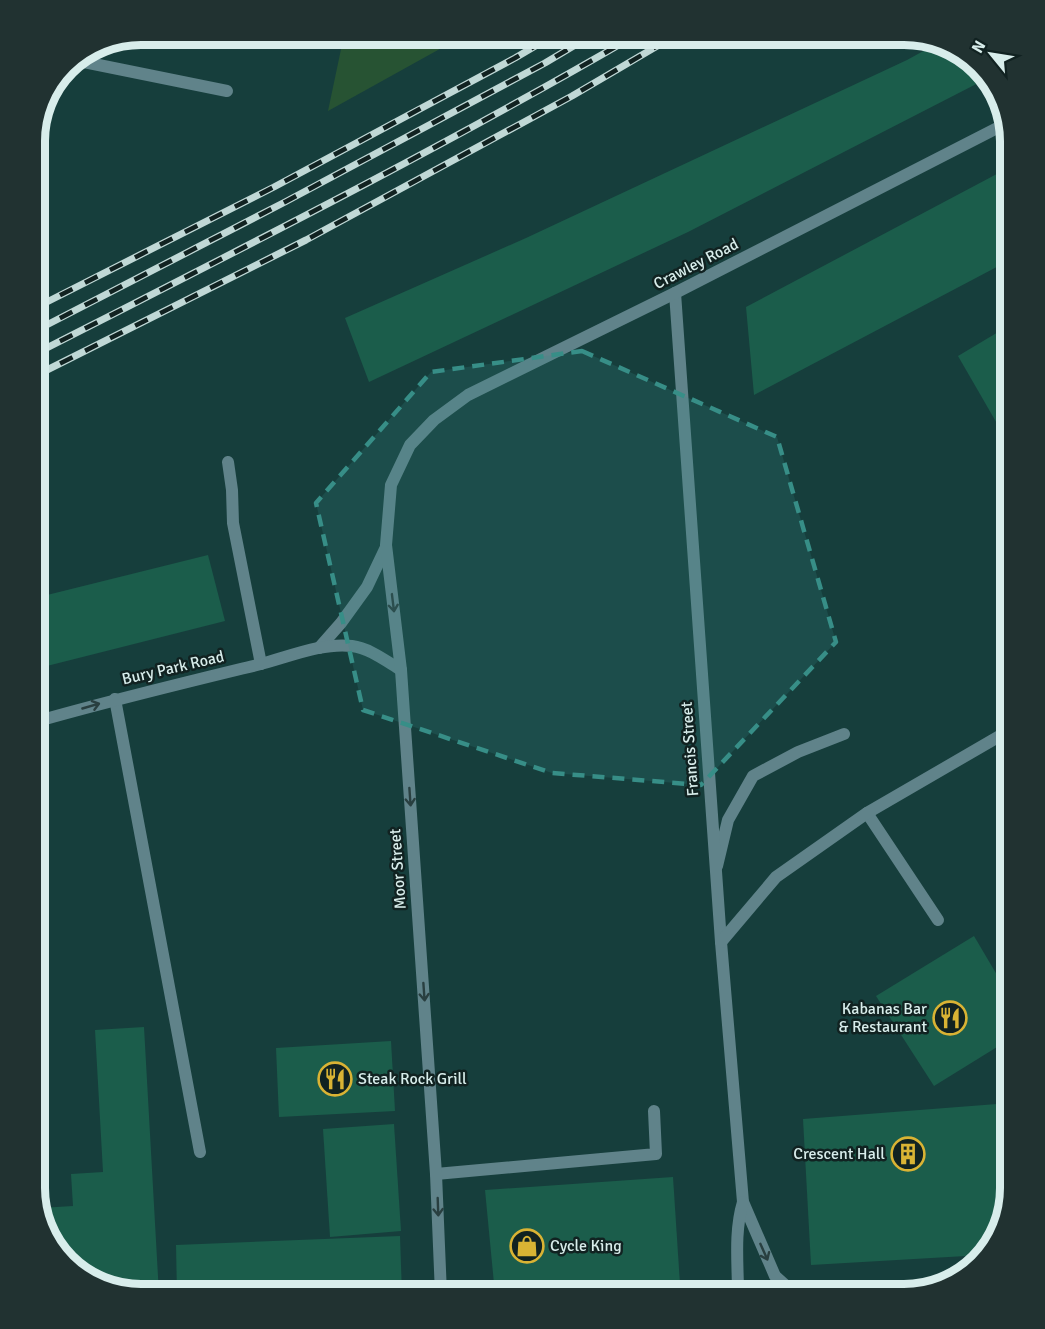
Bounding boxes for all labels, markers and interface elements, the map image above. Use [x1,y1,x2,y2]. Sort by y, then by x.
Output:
north arrow [961,24,1021,84]
text: N [967,37,990,57]
street label: Crawley Road [650,234,742,294]
one-way arrow [388,593,399,613]
street label: Bury Park Road [120,647,226,689]
one-way arrow [81,700,100,711]
street label: Francis Street [677,701,703,797]
one-way arrow [405,787,416,807]
street label: Moor Street [385,828,411,910]
one-way arrow [418,981,429,1001]
place label: Kabanas Bar & Restaurant [838,999,927,1037]
restaurant icon: Kabanas Bar & Restaurant [932,1000,968,1036]
restaurant icon: Steak Rock Grill [317,1061,353,1097]
place label: Steak Rock Grill [358,1069,467,1089]
building icon: Crescent Hall [890,1136,926,1172]
place label: Crescent Hall [793,1144,885,1164]
one-way arrow [432,1197,443,1217]
shop icon: Cycle King [509,1228,545,1264]
place label: Cycle King [550,1236,622,1256]
one-way arrow [759,1242,771,1260]

